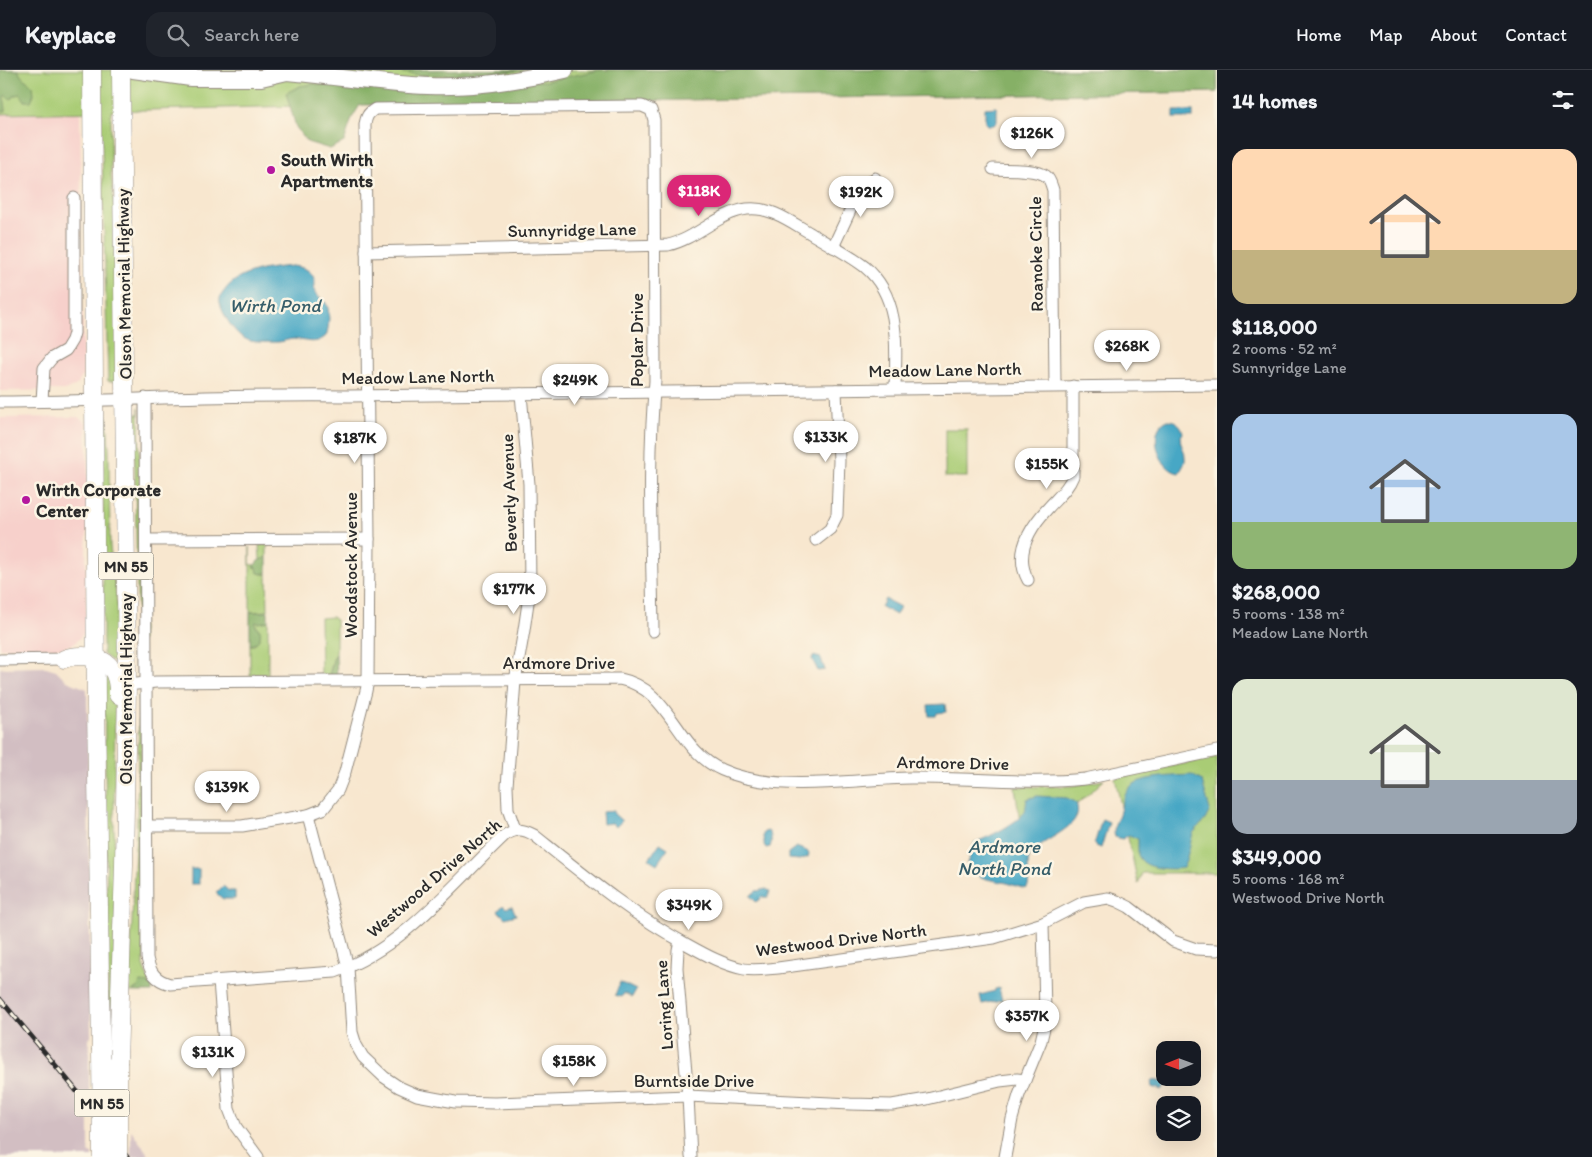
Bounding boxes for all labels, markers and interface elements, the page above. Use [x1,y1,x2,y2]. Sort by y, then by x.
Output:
search box [146,12,496,57]
text: Keyplace [25,20,116,49]
icon: search [164,21,192,49]
text: Search here [204,23,299,46]
text: Home [1296,24,1342,46]
text: Map [1370,24,1403,46]
text: About [1431,24,1477,46]
text: Contact [1505,24,1567,46]
icon: filters [1549,86,1577,114]
text: 14 homes [1232,88,1317,113]
pin: $126K [997,116,1067,159]
text: $126K [1011,123,1053,142]
place label: South Wirth Apartments [280,149,374,192]
marker: South Wirth Apartments [265,164,277,176]
pin: $118K [664,174,734,217]
pin: $192K [826,176,896,218]
text: $118K [678,181,720,200]
icon: home [1360,181,1450,271]
text: $192K [840,182,882,201]
street label: Olson Memorial Highway [111,188,137,380]
street label: Roanoke Circle [1024,196,1048,312]
street label: Sunnyridge Lane [507,218,637,242]
street label: Poplar Drive [626,293,648,387]
water label: Wirth Pond [229,294,323,317]
text: $118,000 [1232,314,1317,339]
pin: $268K [1092,330,1162,372]
text: $268K [1105,336,1149,355]
text: 2 rooms · 52 m² [1232,339,1337,358]
street label: Meadow Lane North [868,358,1022,382]
text: Sunnyridge Lane [1232,358,1347,377]
pin: $249K [540,364,610,406]
street label: Meadow Lane North [341,365,495,389]
text: $249K [553,370,597,389]
pin: $133K [791,420,861,463]
pin: $187K [320,422,390,464]
text: $133K [804,427,848,446]
text: $187K [334,428,376,447]
street label: Beverly Avenue [496,433,522,553]
icon: home [1360,446,1450,536]
pin: $155K [1012,448,1082,490]
text: $155K [1026,454,1068,473]
place label: Wirth Corporate Center [36,479,162,522]
street label: Woodstock Avenue [340,492,362,638]
marker: Wirth Corporate Center [20,494,32,506]
road number: MN 55 [98,552,154,580]
pin: $177K [479,572,549,615]
text: $177K [493,579,535,598]
text: $268,000 [1232,579,1320,604]
street label: Olson Memorial Highway [115,593,137,785]
text: 5 rooms · 138 m² [1232,604,1345,623]
text: Meadow Lane North [1232,623,1368,642]
street label: Ardmore Drive [503,652,615,674]
icon: home [1360,711,1450,801]
street label: Ardmore Drive [897,751,1009,775]
pin: $139K [192,770,262,813]
text: $139K [206,777,248,796]
street label: Westwood Drive North [362,813,506,943]
water label: Ardmore North Pond [958,835,1052,880]
text: $349,000 [1232,844,1321,869]
text: 5 rooms · 168 m² [1232,869,1345,888]
pin: $349K [654,888,724,931]
text: Westwood Drive North [1232,888,1385,907]
text: $349K [666,895,712,914]
street label: Westwood Drive North [754,919,928,961]
street label: Loring Lane [650,959,678,1051]
pin: $357K [992,1000,1062,1042]
text: $357K [1005,1006,1049,1025]
pin: $131K [178,1036,248,1078]
north arrow [1156,1041,1201,1086]
map controls [1156,1041,1201,1141]
text: $131K [192,1042,234,1061]
pin: $158K [539,1044,609,1087]
text: $158K [553,1051,595,1070]
street label: Burntside Drive [634,1070,754,1092]
road number: MN 55 [74,1090,130,1116]
button: layers [1156,1096,1201,1141]

